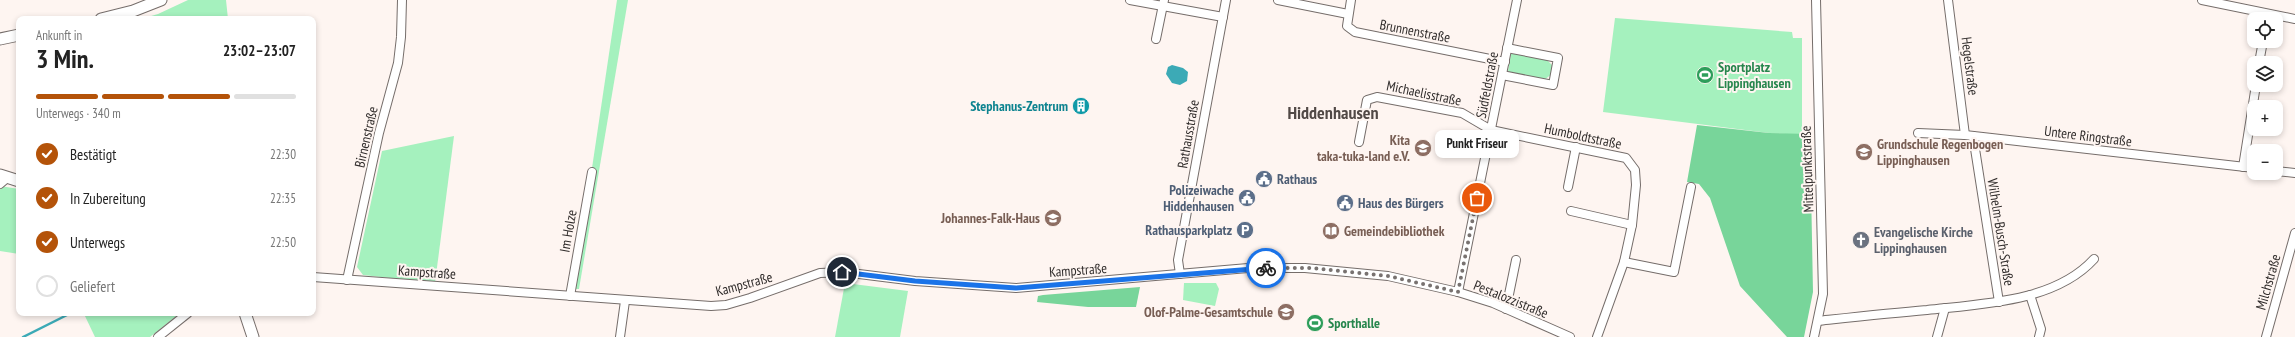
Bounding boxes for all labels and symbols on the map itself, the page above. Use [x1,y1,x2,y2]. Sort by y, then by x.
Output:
street label: Brunnenstraße [1378,15,1452,47]
street label: Hegelstraße [1957,36,1983,97]
street label: Südfeldstraße [1472,50,1502,120]
place label: Sportplatz Lippinghausen [1718,58,1791,92]
sports icon: Sportplatz Lippinghausen [1695,65,1715,85]
street label: Michaelisstraße [1385,76,1463,110]
building icon: Stephanus-Zentrum [1071,96,1091,116]
place label: Stephanus-Zentrum [970,97,1068,115]
street label: Rathausstraße [1173,98,1203,170]
district label: Hiddenhausen [1287,101,1379,124]
street label: Birnenstraße [350,104,382,169]
street label: Humboldtstraße [1543,119,1624,153]
street label: Untere Ringstraße [2043,122,2133,150]
street label: Mittelpunktstraße [1796,125,1818,213]
callout: Punkt Friseur [1435,130,1519,158]
place label: Kita taka-tuka-land e.V. [1317,131,1410,165]
place label: Grundschule Regenbogen Lippinghausen [1877,135,2003,169]
school or university icon: Kita taka-tuka-land e.V. [1413,138,1433,158]
school or university icon: Grundschule Regenbogen Lippinghausen [1854,142,1874,162]
public building icon: Rathaus [1254,169,1274,189]
place label: Rathaus [1277,170,1317,188]
street label: Wilhelm-Busch-Straße [1984,177,2018,287]
place label: Polizeiwache Hiddenhausen [1163,181,1234,215]
pin [1460,181,1494,215]
public building icon: Polizeiwache Hiddenhausen [1237,188,1257,208]
public building icon: Haus des Bürgers [1335,193,1355,213]
place label: Haus des Bürgers [1358,194,1444,212]
street label: Im Holze [555,208,581,254]
school or university icon: Johannes-Falk-Haus [1043,208,1063,228]
place label: Johannes-Falk-Haus [940,209,1040,227]
parking icon: Rathausparkplatz [1235,220,1255,240]
place label: Rathausparkplatz [1145,221,1232,239]
library icon: Gemeindebibliothek [1321,221,1341,241]
place label: Gemeindebibliothek [1344,222,1445,240]
place label: Evangelische Kirche Lippinghausen [1874,223,1973,257]
church icon: Evangelische Kirche Lippinghausen [1851,230,1871,250]
courier [1246,248,1286,288]
street label: Milchstraße [2251,252,2285,312]
pin [825,255,859,289]
street label: Kampstraße [1048,259,1108,281]
street label: Kampstraße [397,261,457,283]
street label: Kampstraße [714,268,775,300]
street label: Pestalozzistraße [1471,276,1551,322]
school or university icon: Olof-Palme-Gesamtschule [1276,302,1296,322]
place label: Olof-Palme-Gesamtschule [1144,303,1273,321]
sports icon: Sporthalle [1305,313,1325,333]
place label: Sporthalle [1328,314,1380,332]

